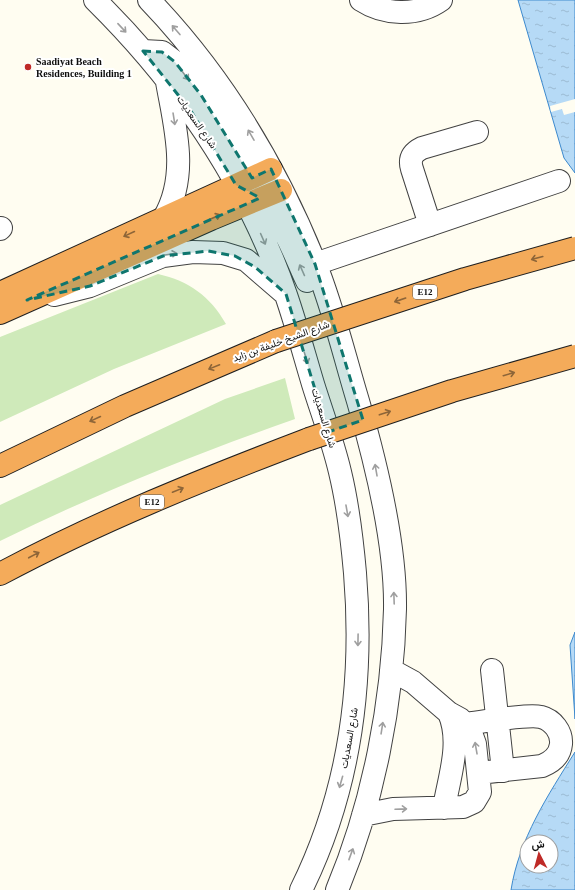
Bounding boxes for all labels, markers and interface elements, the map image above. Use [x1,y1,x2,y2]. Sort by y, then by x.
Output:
one-way arrow [117,23,126,33]
one-way arrow [172,24,181,35]
place label: Saadiyat Beach Residences, Building 1 [36,56,132,79]
marker: Saadiyat Beach Residences, Building 1 [23,62,33,72]
one-way arrow [181,69,190,80]
street label: شارع السعديات [174,94,219,151]
one-way arrow [170,112,178,125]
one-way arrow [247,129,255,141]
one-way arrow [208,213,220,220]
one-way arrow [123,231,135,238]
one-way arrow [260,232,267,244]
one-way arrow [164,250,177,258]
one-way arrow [531,255,544,262]
one-way arrow [297,264,305,276]
road number: E12 [413,285,437,299]
one-way arrow [394,296,406,304]
street label: شارع الشيخ خليفة بن زايد [231,318,331,365]
one-way arrow [303,352,310,365]
one-way arrow [208,363,220,371]
one-way arrow [503,370,516,377]
street label: شارع السعديات [309,387,338,450]
one-way arrow [379,408,391,416]
one-way arrow [89,416,101,424]
one-way arrow [371,464,379,477]
one-way arrow [172,486,184,494]
road number: E12 [140,495,164,509]
one-way arrow [343,504,351,517]
one-way arrow [28,551,40,559]
one-way arrow [391,592,398,605]
one-way arrow [354,633,361,646]
street label: شارع السعديات [338,707,361,770]
one-way arrow [379,722,387,735]
one-way arrow [472,742,480,755]
one-way arrow [336,776,344,789]
one-way arrow [394,805,407,813]
north arrow [519,834,559,874]
text: ش [531,837,545,852]
one-way arrow [347,848,355,860]

